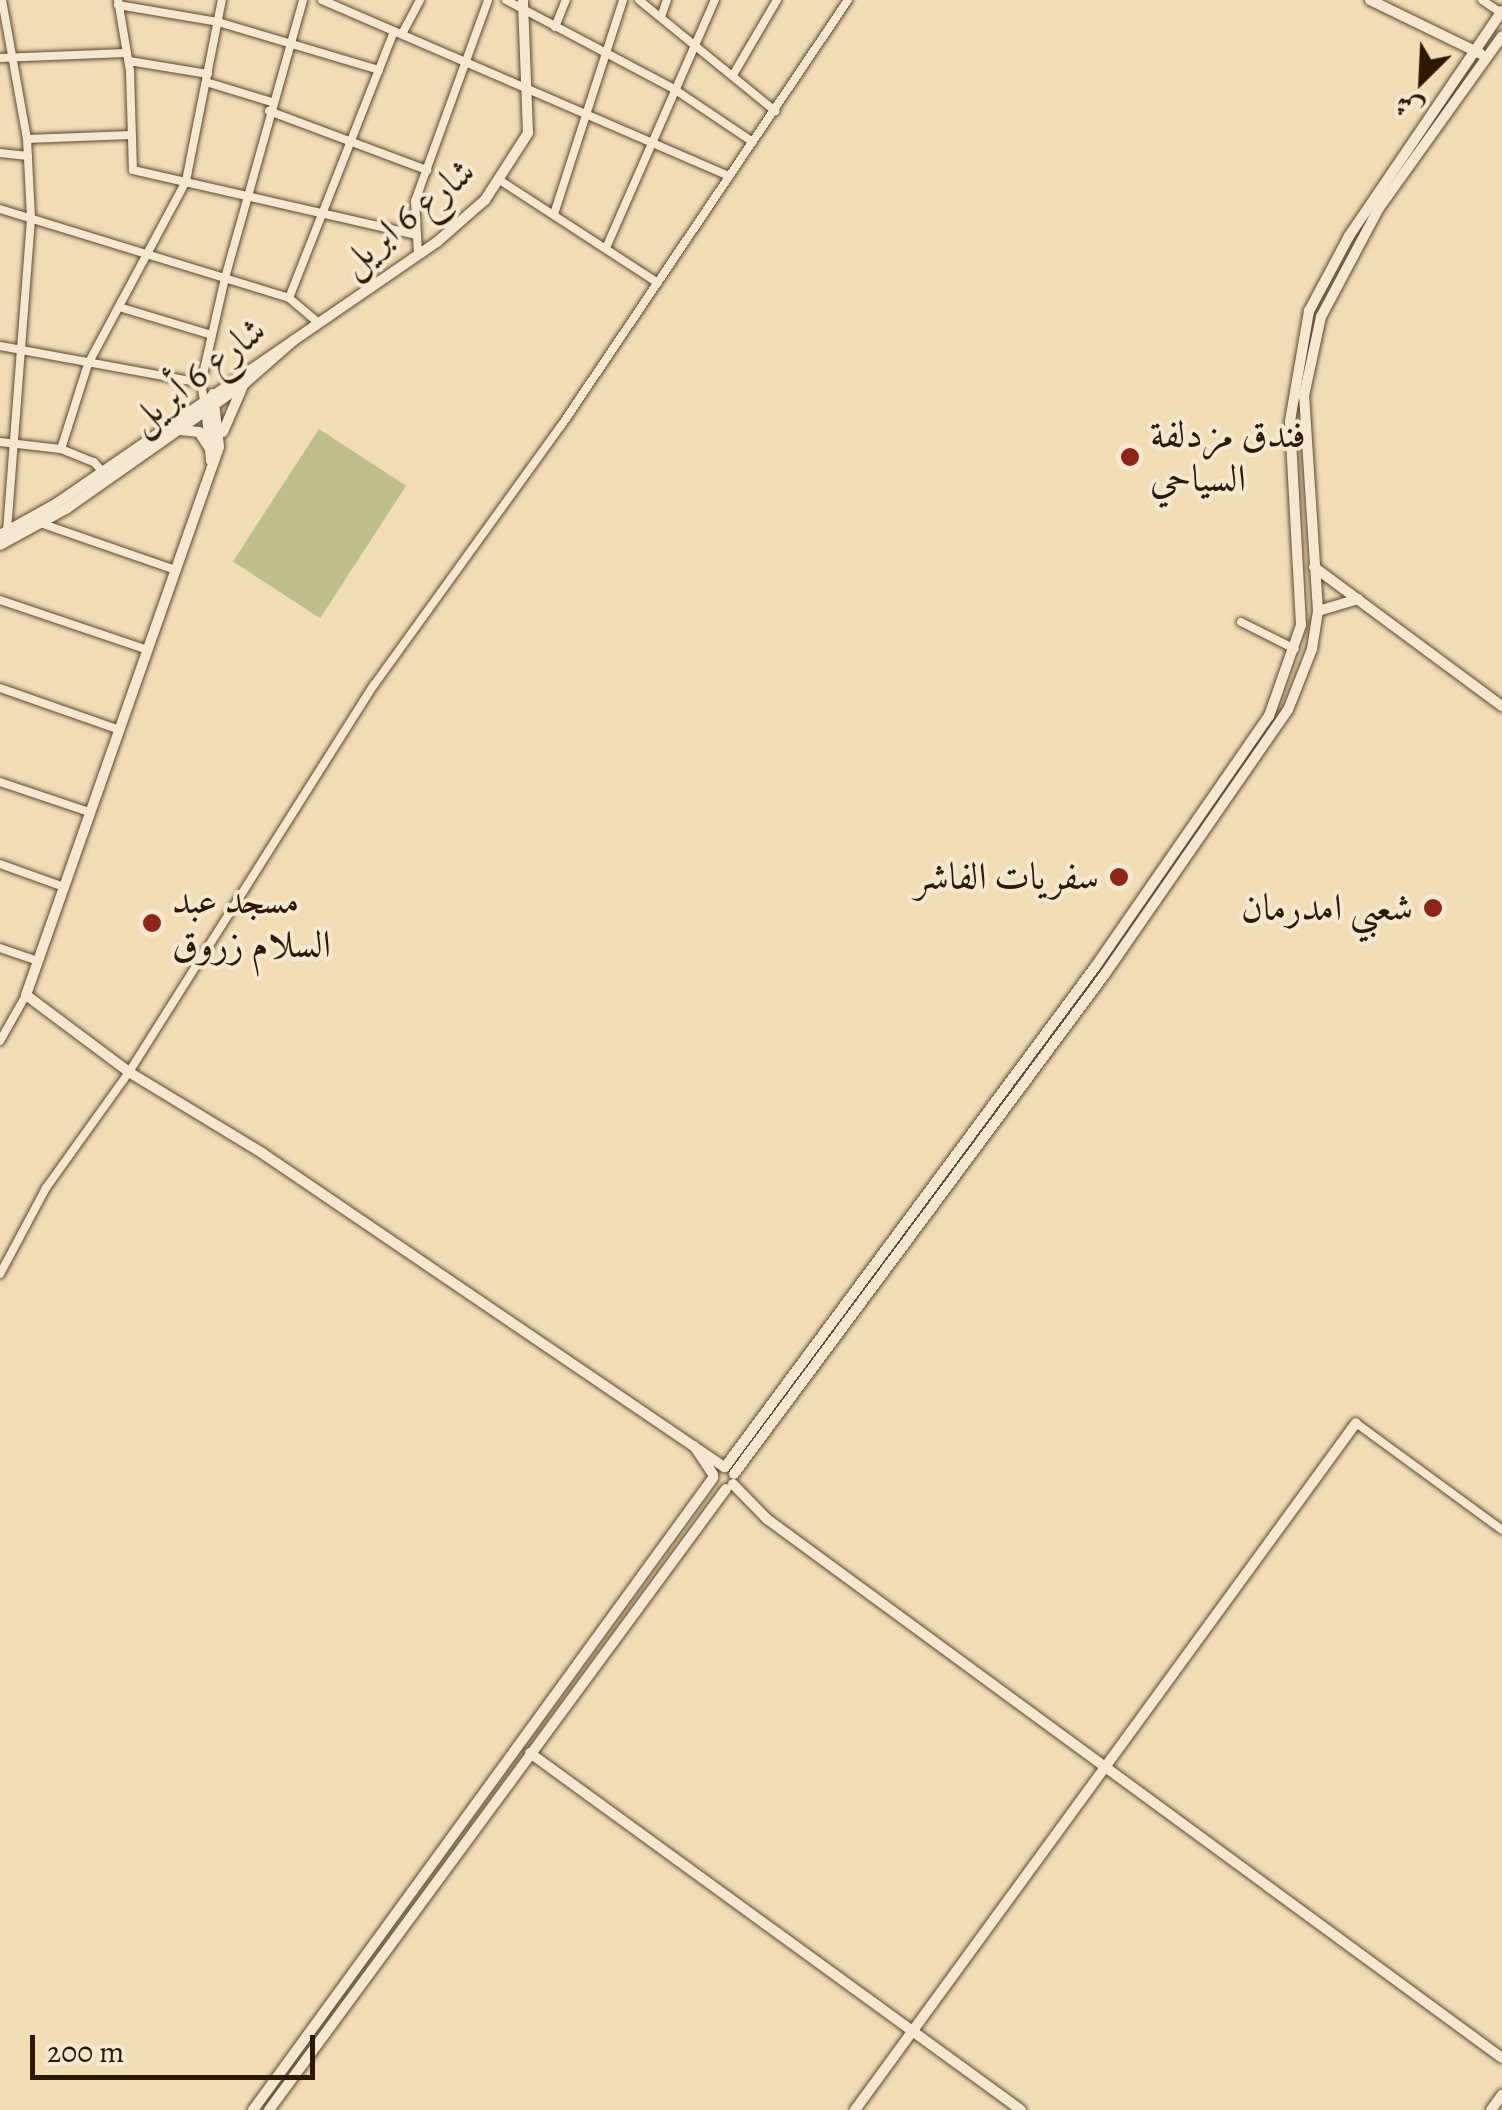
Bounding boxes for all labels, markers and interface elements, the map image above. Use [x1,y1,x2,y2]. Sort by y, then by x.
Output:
north arrow [1372,30,1472,130]
text: ش [1389,84,1430,130]
street label: شارع 6 ابريل [330,149,484,285]
street label: شارع 6 أبريل [119,307,275,443]
place label: فندق مزدلفة السياحي [1150,412,1306,502]
marker: فندق مزدلفة السياحي [1119,446,1141,468]
place label: سفريات الفاشر [915,854,1099,900]
marker: سفريات الفاشر [1108,866,1130,888]
place label: مسجد عبد السلام زروق [172,878,331,968]
place label: شعبي امدرمان [1241,885,1413,931]
marker: شعبي امدرمان [1422,897,1444,919]
marker: مسجد عبد السلام زروق [141,912,163,934]
scale bar [35,2015,320,2077]
text: 200 m [47,2032,124,2072]

